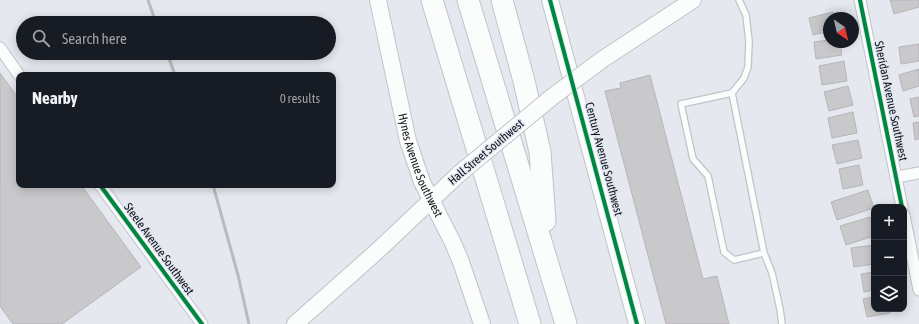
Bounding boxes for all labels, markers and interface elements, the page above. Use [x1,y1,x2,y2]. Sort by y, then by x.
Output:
north arrow [823,12,859,48]
search box [16,16,336,60]
icon: search [30,27,52,49]
text: Search here [62,30,127,47]
street label: Sheridan Avenue Southwest [871,40,911,163]
text: Nearby [32,88,78,108]
text: 0 results [280,91,320,106]
street label: Century Avenue Southwest [582,101,626,218]
street label: Hynes Avenue Southwest [395,112,446,220]
street label: Hall Street Southwest [445,116,527,188]
street label: Steele Avenue Southwest [121,200,197,298]
map controls [871,204,907,312]
button: + [871,204,907,240]
button: − [871,240,907,276]
button: layers [871,276,907,312]

